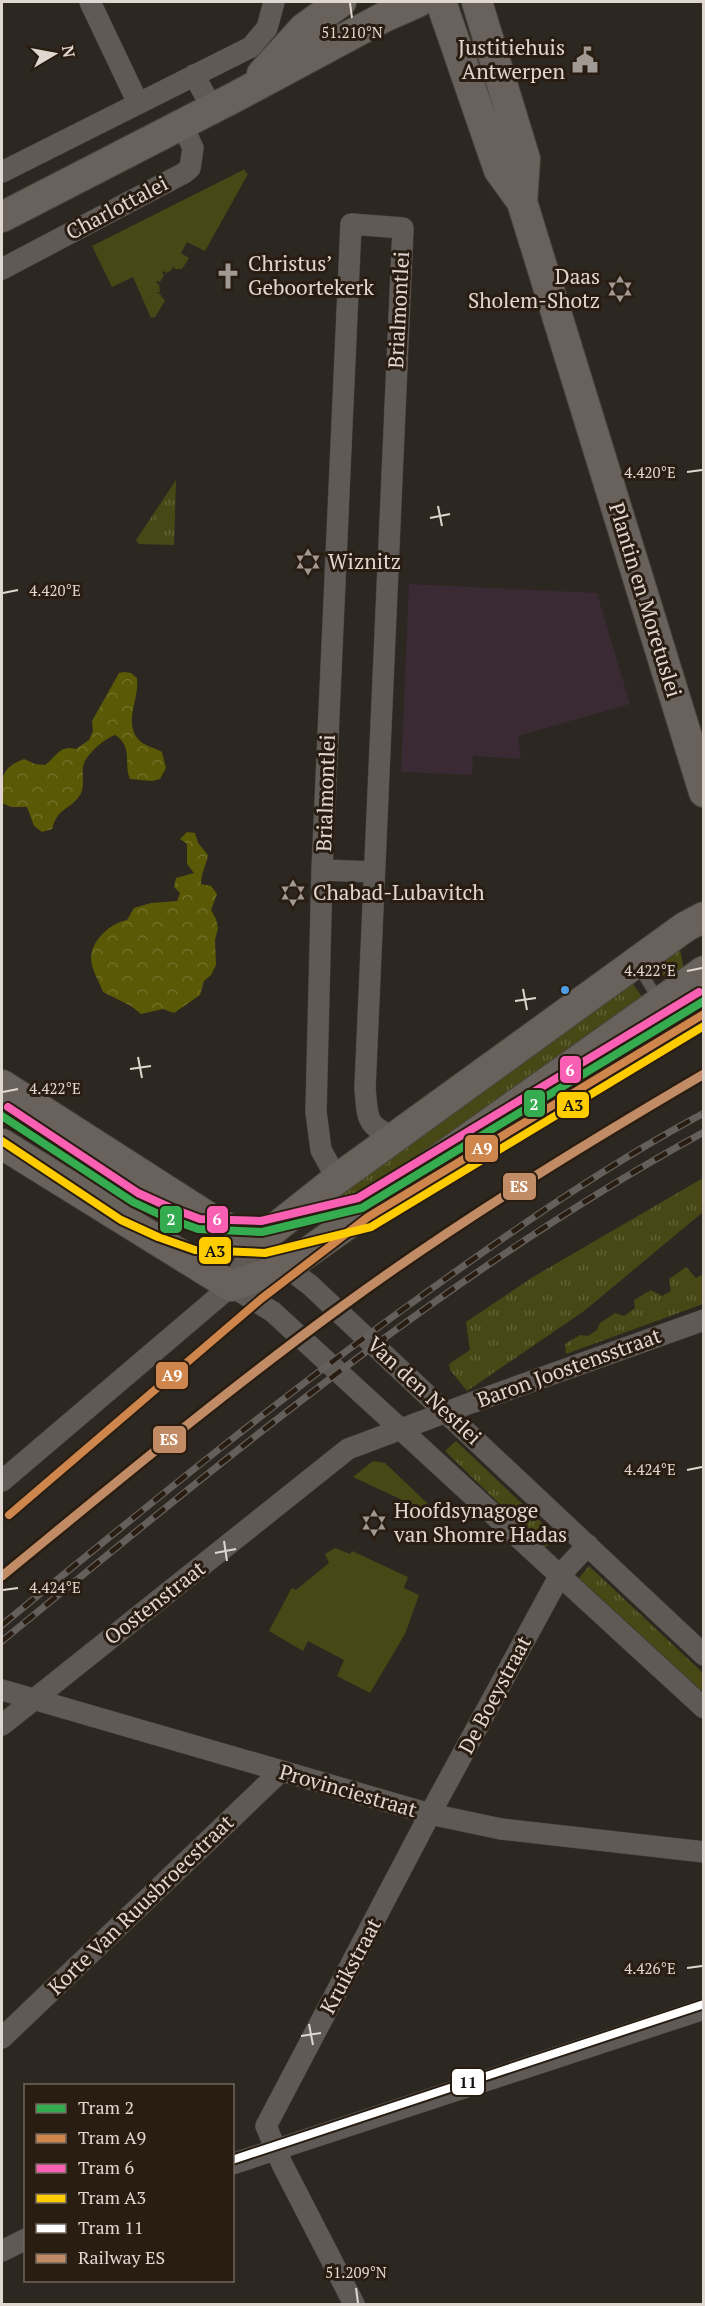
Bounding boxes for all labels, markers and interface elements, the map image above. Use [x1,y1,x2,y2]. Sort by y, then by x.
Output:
text: 51.210°N [321,22,383,42]
north arrow [24,24,84,84]
place label: Justitiehuis Antwerpen [458,33,566,85]
text: N [57,44,81,59]
public building icon: Justitiehuis Antwerpen [570,45,600,75]
street label: Charlottalei [61,169,172,246]
place label: Christus’ Geboortekerk [248,249,374,301]
street label: Brialmontlei [381,251,415,369]
church icon: Christus’ Geboortekerk [213,261,243,291]
place label: Daas Sholem-Shotz [468,262,600,314]
synagogue icon: Daas Sholem-Shotz [605,274,635,304]
text: 4.420°E [624,462,676,482]
street label: Plantin en Moretuslei [603,499,689,701]
synagogue icon: Wiznitz [293,547,323,577]
place label: Wiznitz [328,547,401,575]
text: 4.420°E [29,580,81,600]
street label: Brialmontlei [309,734,341,852]
synagogue icon: Chabad-Lubavitch [278,878,308,908]
place label: Chabad-Lubavitch [313,878,485,906]
text: 4.422°E [624,960,676,980]
unlabelled marker [559,984,571,996]
line badge: 6 [559,1055,582,1084]
text: 6 [565,1059,575,1081]
text: 4.422°E [29,1078,81,1098]
line badge: 2 [523,1089,546,1118]
line badge: A3 [556,1091,590,1119]
text: 2 [529,1093,539,1115]
text: A3 [563,1094,583,1116]
line badge: A9 [464,1134,499,1163]
text: A9 [472,1137,492,1159]
line badge: ES [502,1172,537,1201]
text: ES [510,1175,528,1197]
line badge: 2 [159,1205,183,1234]
line badge: 6 [206,1205,229,1234]
text: 2 [166,1208,176,1230]
text: 6 [212,1208,222,1230]
line badge: A3 [198,1236,232,1265]
text: A3 [205,1240,225,1262]
street label: Baron Joostensstraat [473,1321,665,1413]
street label: Van den Nestlei [361,1330,488,1451]
line badge: A9 [155,1361,189,1390]
text: A9 [162,1364,182,1386]
line badge: ES [152,1425,187,1454]
text: ES [160,1428,178,1450]
text: 4.424°E [624,1459,676,1479]
place label: Hoofdsynagoge van Shomre Hadas [393,1496,567,1548]
synagogue icon: Hoofdsynagoge van Shomre Hadas [359,1508,389,1538]
street label: Oostenstraat [98,1554,211,1651]
text: 4.424°E [29,1577,81,1597]
street label: De Boeystraat [451,1630,537,1758]
street label: Provinciestraat [276,1757,421,1823]
street label: Korte Van Ruusbroecstraat [41,1808,239,2000]
street label: Kruikstraat [313,1913,387,2018]
text: 4.426°E [624,1958,676,1978]
line badge: 11 [451,2068,485,2096]
text: 11 [459,2071,477,2093]
legend [24,2084,234,2282]
text: Tram 2 [78,2095,134,2119]
text: Tram A9 [78,2125,146,2149]
text: Tram 6 [78,2155,135,2179]
text: Tram A3 [78,2185,146,2209]
text: Tram 11 [78,2215,144,2239]
text: Railway ES [78,2245,165,2269]
text: 51.209°N [325,2262,387,2282]

